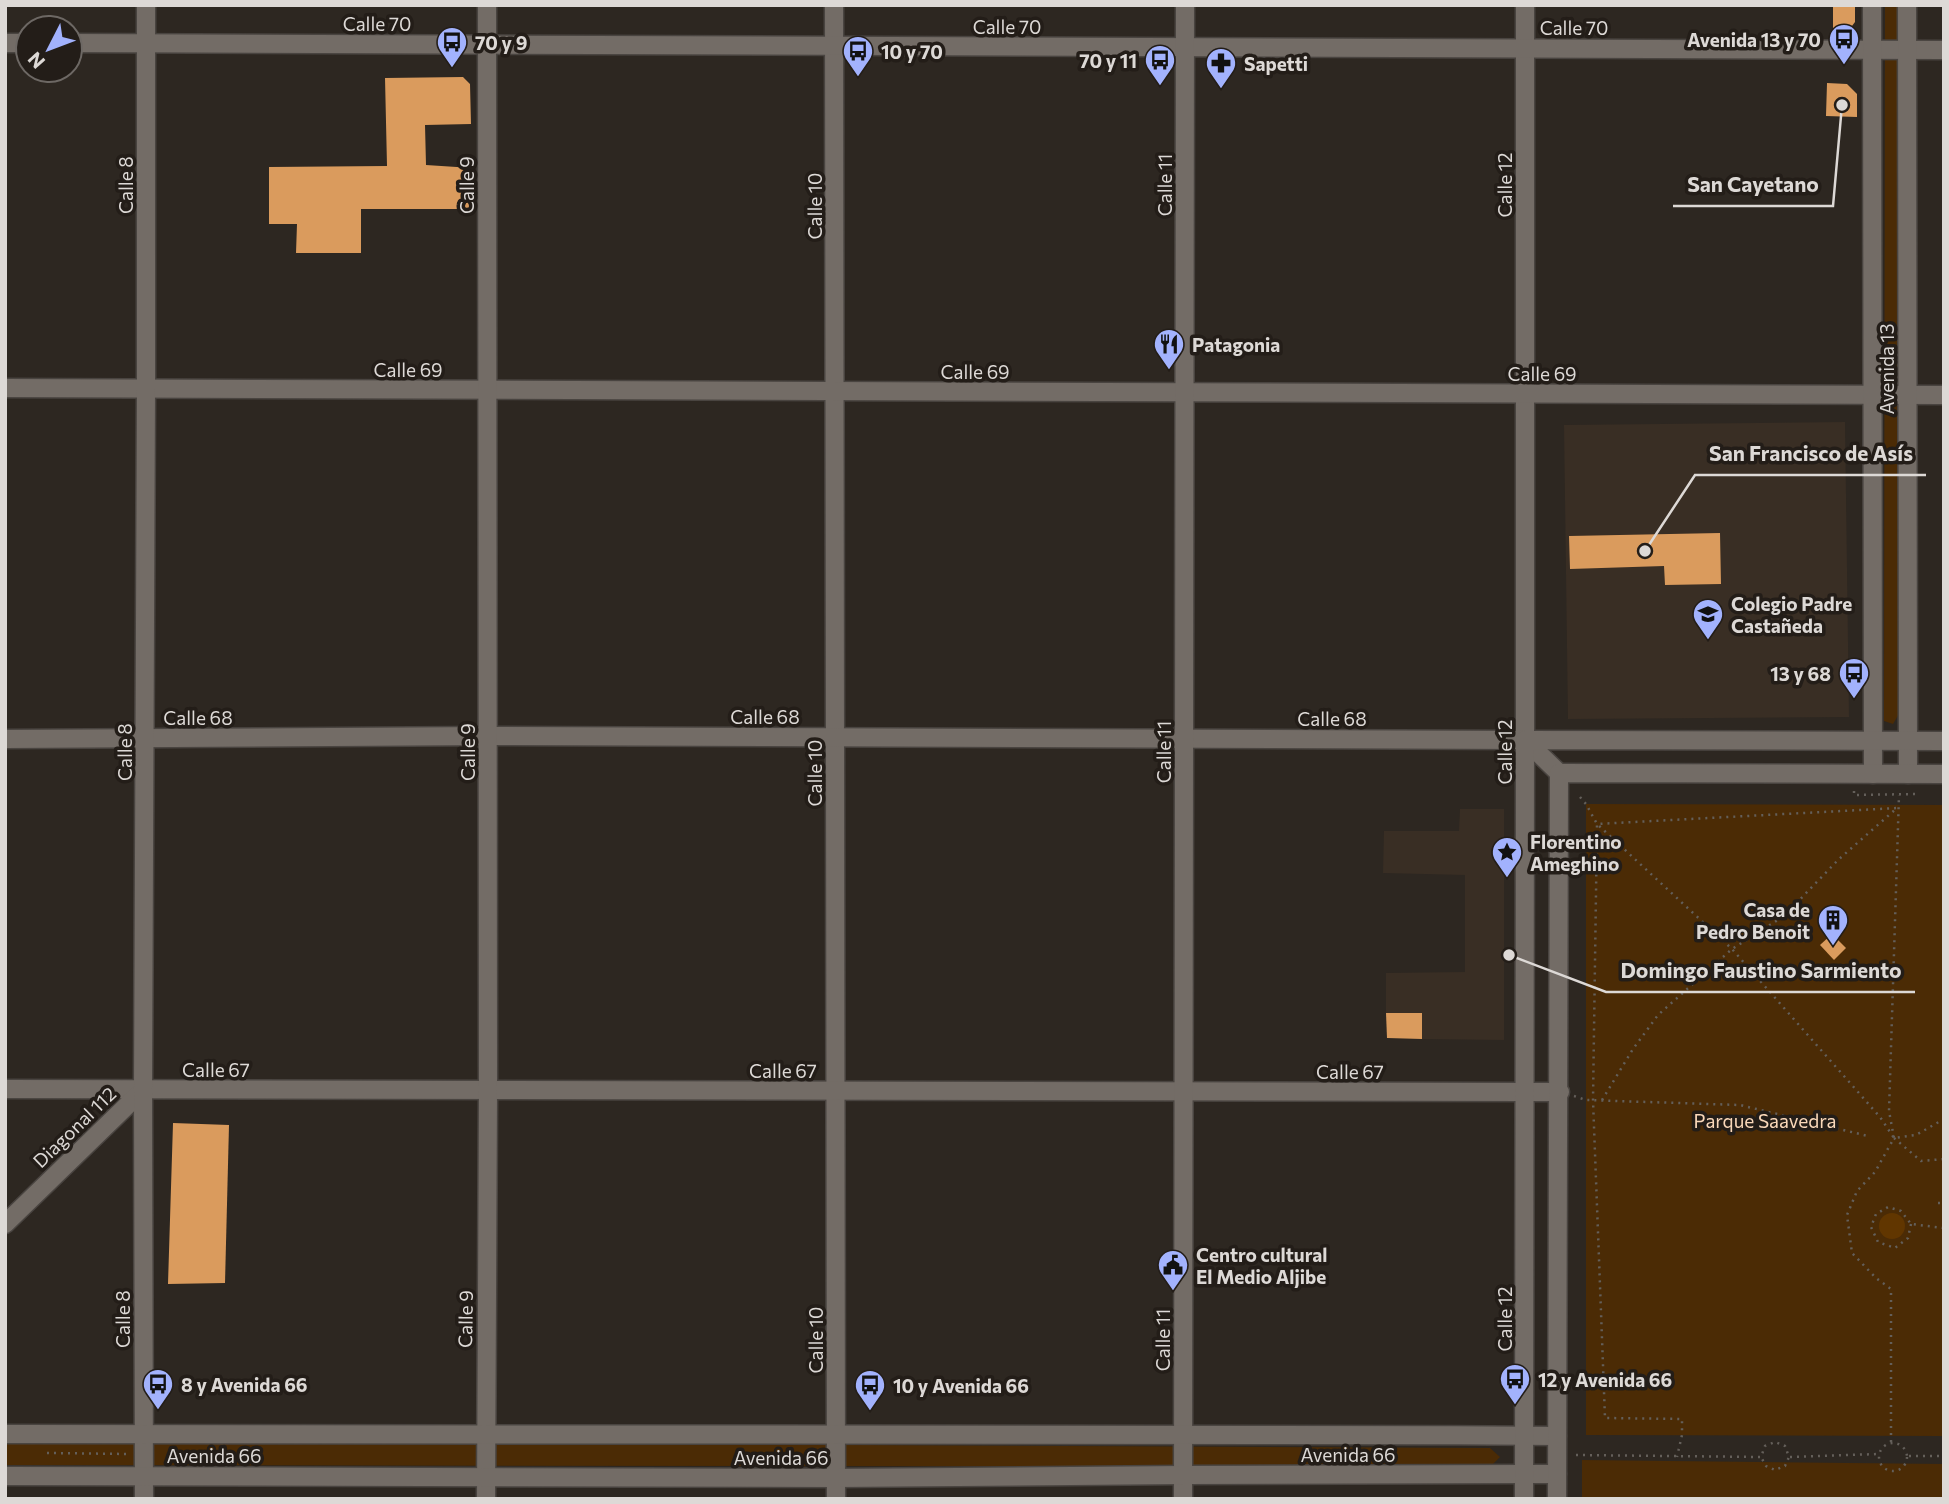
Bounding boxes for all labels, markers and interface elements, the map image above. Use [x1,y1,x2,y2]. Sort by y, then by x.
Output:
street label: Calle 70 [343,12,411,35]
north arrow [14,14,84,84]
street label: Calle 70 [973,15,1041,38]
street label: Calle 70 [1540,16,1608,39]
bus stop icon: Avenida 13 y 70 [1827,22,1861,66]
bus stop icon: 70 y 9 [435,25,469,69]
place label: Avenida 13 y 70 [1687,28,1821,51]
place label: 70 y 9 [475,31,527,54]
bus stop icon: 10 y 70 [841,34,875,78]
place label: 10 y 70 [881,40,943,63]
bus stop icon: 70 y 11 [1143,43,1177,87]
pharmacy icon: Sapetti [1204,46,1238,90]
text: N [23,48,49,74]
place label: 70 y 11 [1079,49,1137,72]
place label: Sapetti [1244,52,1308,75]
street label: Calle 12 [1493,153,1516,217]
street label: Calle 11 [1153,154,1176,216]
street label: Calle 8 [114,156,137,214]
street label: Calle 9 [455,156,478,214]
callout: San Cayetano [1673,164,1833,206]
text: San Cayetano [1687,171,1819,196]
street label: Calle 10 [803,173,826,239]
street label: Avenida 13 [1875,323,1898,415]
restaurant icon: Patagonia [1152,327,1186,371]
place label: Patagonia [1192,333,1280,356]
street label: Calle 69 [373,358,443,381]
street label: Calle 69 [940,360,1010,383]
street label: Calle 69 [1507,362,1577,385]
callout: San Francisco de Asís [1695,433,1926,475]
text: San Francisco de Asís [1709,440,1913,465]
place label: Colegio Padre Castañeda [1731,592,1852,637]
school or university icon: Colegio Padre Castañeda [1691,597,1725,641]
bus stop icon: 13 y 68 [1837,656,1871,700]
place label: 13 y 68 [1770,662,1831,685]
street label: Calle 68 [730,705,800,728]
street label: Calle 68 [163,706,233,729]
street label: Calle 68 [1297,707,1367,730]
street label: Calle 12 [1493,720,1516,784]
street label: Calle 11 [1152,721,1175,783]
street label: Calle 8 [113,723,136,781]
street label: Calle 9 [456,723,479,781]
street label: Calle 10 [803,740,826,806]
place label: Florentino Ameghino [1530,830,1622,875]
place icon: Florentino Ameghino [1490,835,1524,879]
place label: Casa de Pedro Benoit [1696,898,1810,943]
building icon: Casa de Pedro Benoit [1816,903,1850,947]
callout: Domingo Faustino Sarmiento [1606,950,1915,992]
text: Domingo Faustino Sarmiento [1620,957,1902,982]
street label: Calle 67 [182,1058,250,1081]
street label: Calle 67 [749,1059,817,1082]
street label: Calle 67 [1316,1060,1384,1083]
street label: Diagonal 112 [28,1082,120,1172]
park label: Parque Saavedra [1693,1109,1837,1132]
place label: Centro cultural El Medio Aljibe [1196,1243,1328,1288]
public building icon: Centro cultural El Medio Aljibe [1156,1248,1190,1292]
street label: Calle 12 [1493,1287,1516,1351]
street label: Calle 8 [111,1290,134,1348]
street label: Calle 9 [453,1290,477,1348]
street label: Calle 10 [804,1307,827,1373]
street label: Calle 11 [1151,1309,1174,1371]
bus stop icon: 12 y Avenida 66 [1498,1362,1532,1406]
bus stop icon: 8 y Avenida 66 [141,1367,175,1411]
bus stop icon: 10 y Avenida 66 [853,1368,887,1412]
place label: 12 y Avenida 66 [1538,1368,1672,1391]
place label: 8 y Avenida 66 [181,1373,308,1396]
place label: 10 y Avenida 66 [893,1374,1029,1397]
street label: Avenida 66 [1300,1443,1396,1466]
street label: Avenida 66 [166,1444,262,1467]
street label: Avenida 66 [733,1446,829,1469]

